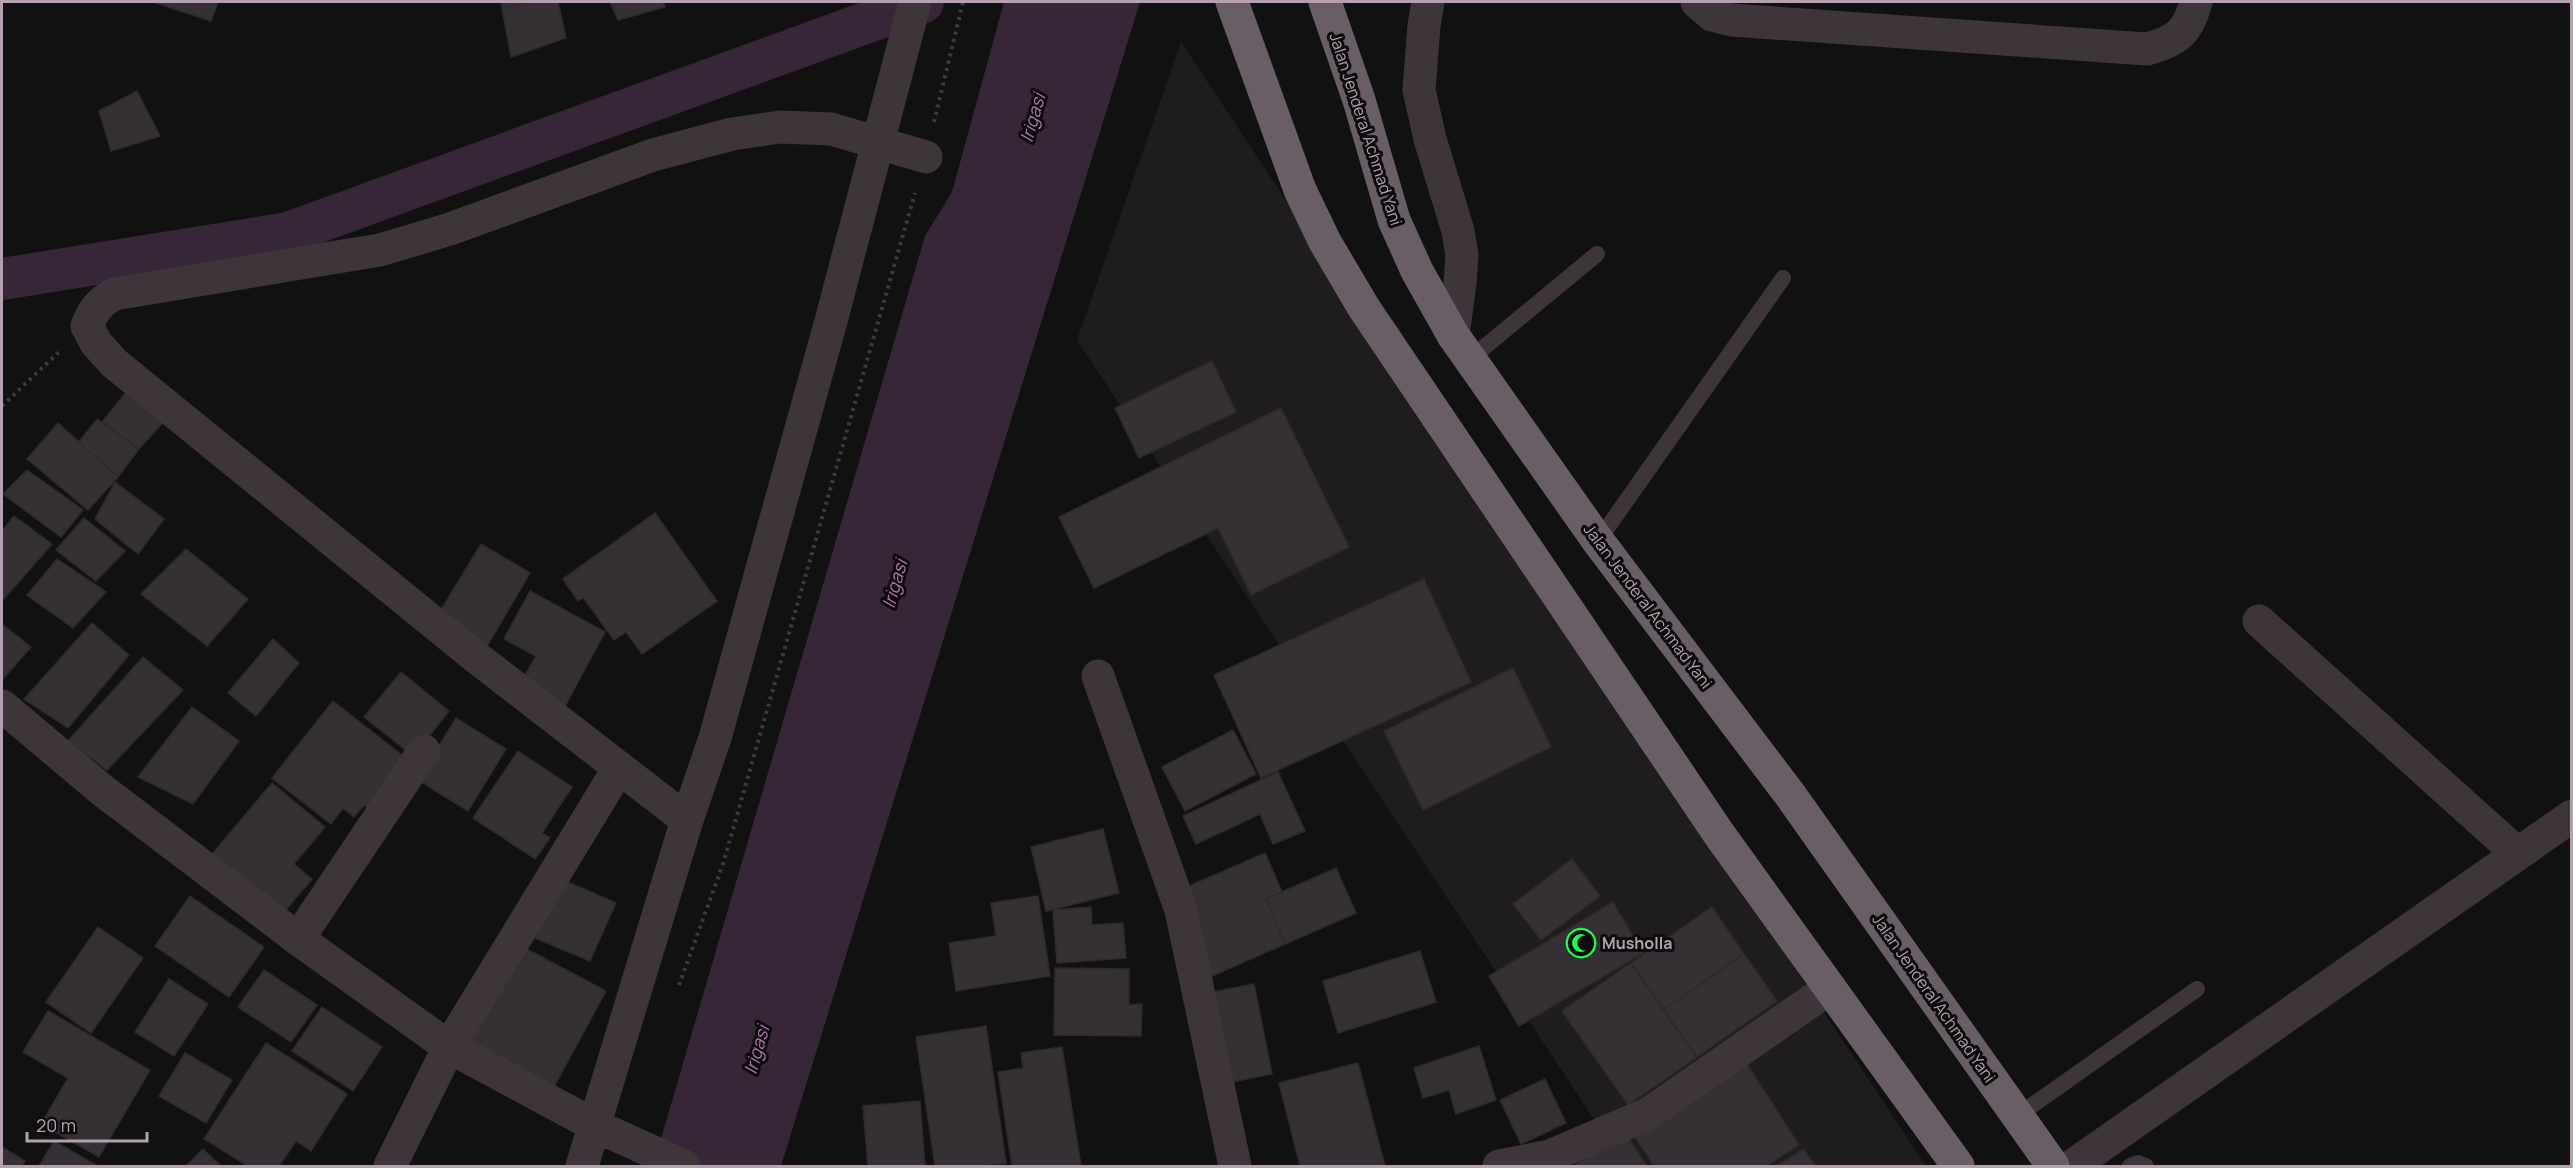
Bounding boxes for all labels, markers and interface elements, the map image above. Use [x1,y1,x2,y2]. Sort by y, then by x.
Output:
street label: Jalan Jenderal Achmad Yani [1324,30,1408,228]
water label: Irigasi [1014,88,1051,145]
street label: Jalan Jenderal Achmad Yani [1579,519,1717,693]
water label: Irigasi [876,554,913,611]
street label: Jalan Jenderal Achmad Yani [1867,909,2001,1087]
mosque icon: Musholla [1565,927,1597,959]
place label: Musholla [1602,932,1672,954]
water label: Irigasi [738,1020,775,1077]
scale bar [27,1105,147,1143]
text: 20 m [36,1113,76,1137]

